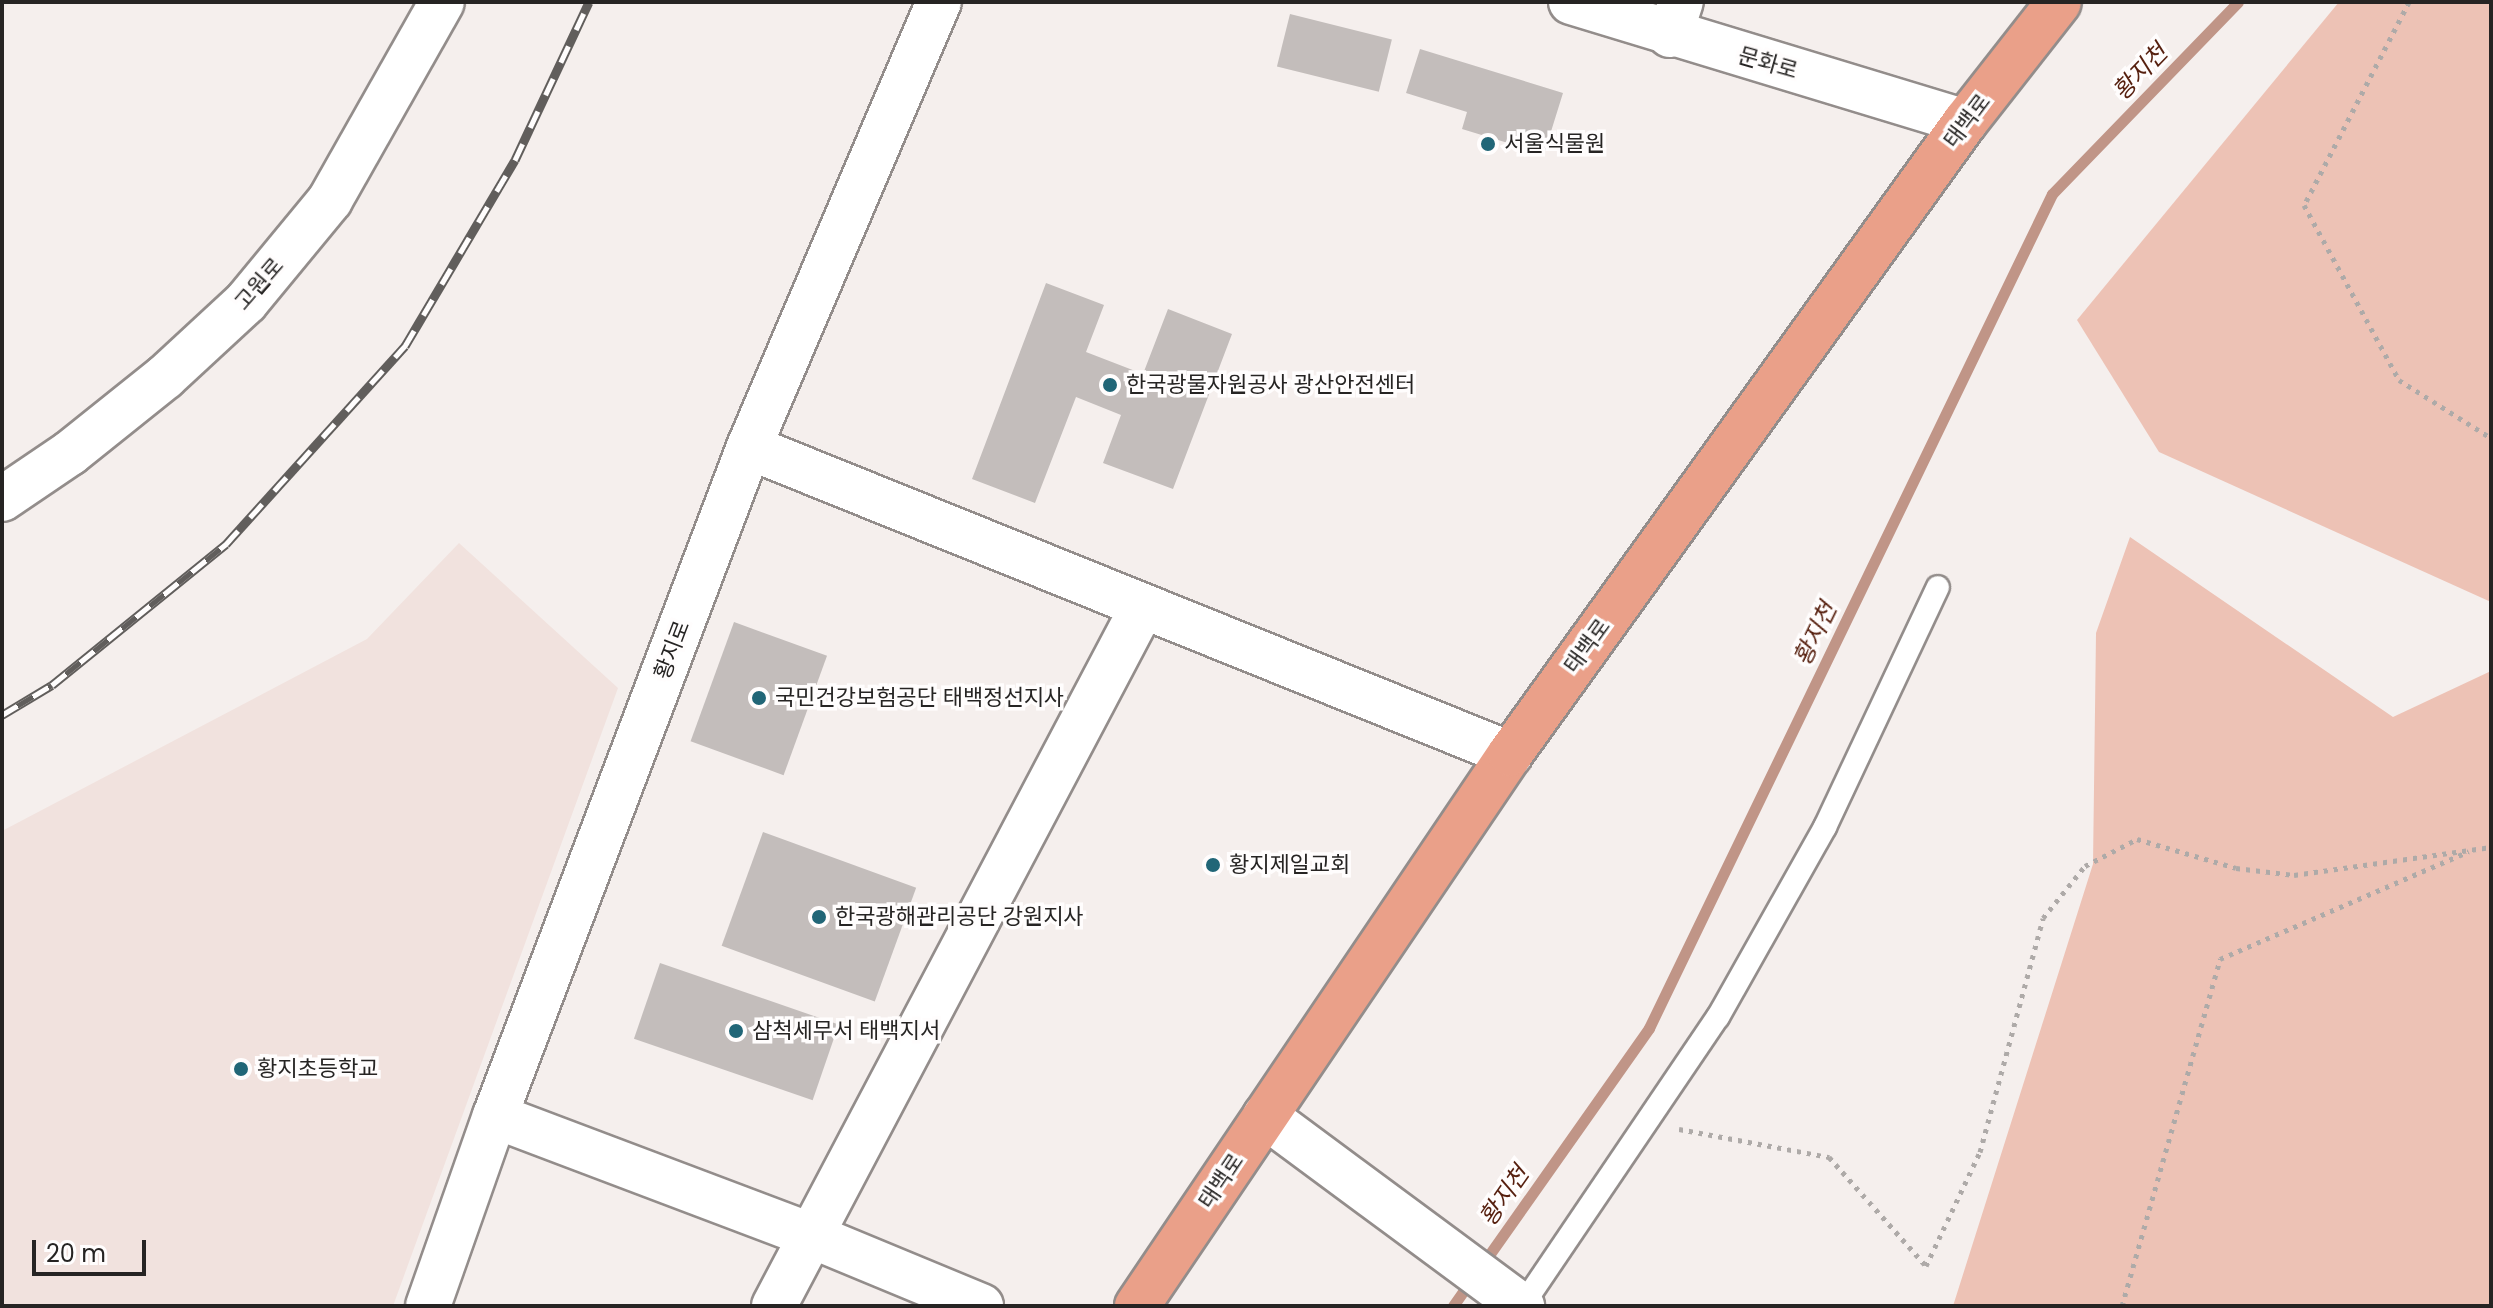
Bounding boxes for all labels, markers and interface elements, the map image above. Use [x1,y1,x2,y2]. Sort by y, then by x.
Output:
water label: 황지천 [2107,38,2173,106]
street label: 문화로 [1735,42,1801,84]
street label: 태백로 [1938,89,1996,153]
place label: 서울식물원 [1504,131,1605,157]
marker: 서울식물원 [1479,135,1497,153]
street label: 고원로 [229,252,289,316]
place label: 한국광물자원공사 광산안전센터 [1126,372,1415,398]
marker: 한국광물자원공사 광산안전센터 [1101,376,1119,394]
water label: 황지천 [1788,598,1842,670]
street label: 태백로 [1558,614,1616,678]
street label: 황지로 [649,617,695,683]
place label: 국민건강보험공단 태백정선지사 [775,685,1064,711]
marker: 국민건강보험공단 태백정선지사 [750,689,768,707]
place label: 황지제일교회 [1229,852,1350,878]
marker: 황지제일교회 [1204,856,1222,874]
place label: 한국광해관리공단 강원지사 [835,904,1084,930]
marker: 한국광해관리공단 강원지사 [810,908,828,926]
place label: 삼척세무서 태백지서 [752,1018,940,1044]
marker: 삼척세무서 태백지서 [727,1022,745,1040]
place label: 황지초등학교 [257,1056,378,1082]
marker: 황지초등학교 [232,1060,250,1078]
street label: 태백로 [1193,1148,1249,1214]
water label: 황지천 [1473,1161,1535,1231]
scale bar [36,1224,150,1274]
text: 20 m [46,1237,106,1270]

